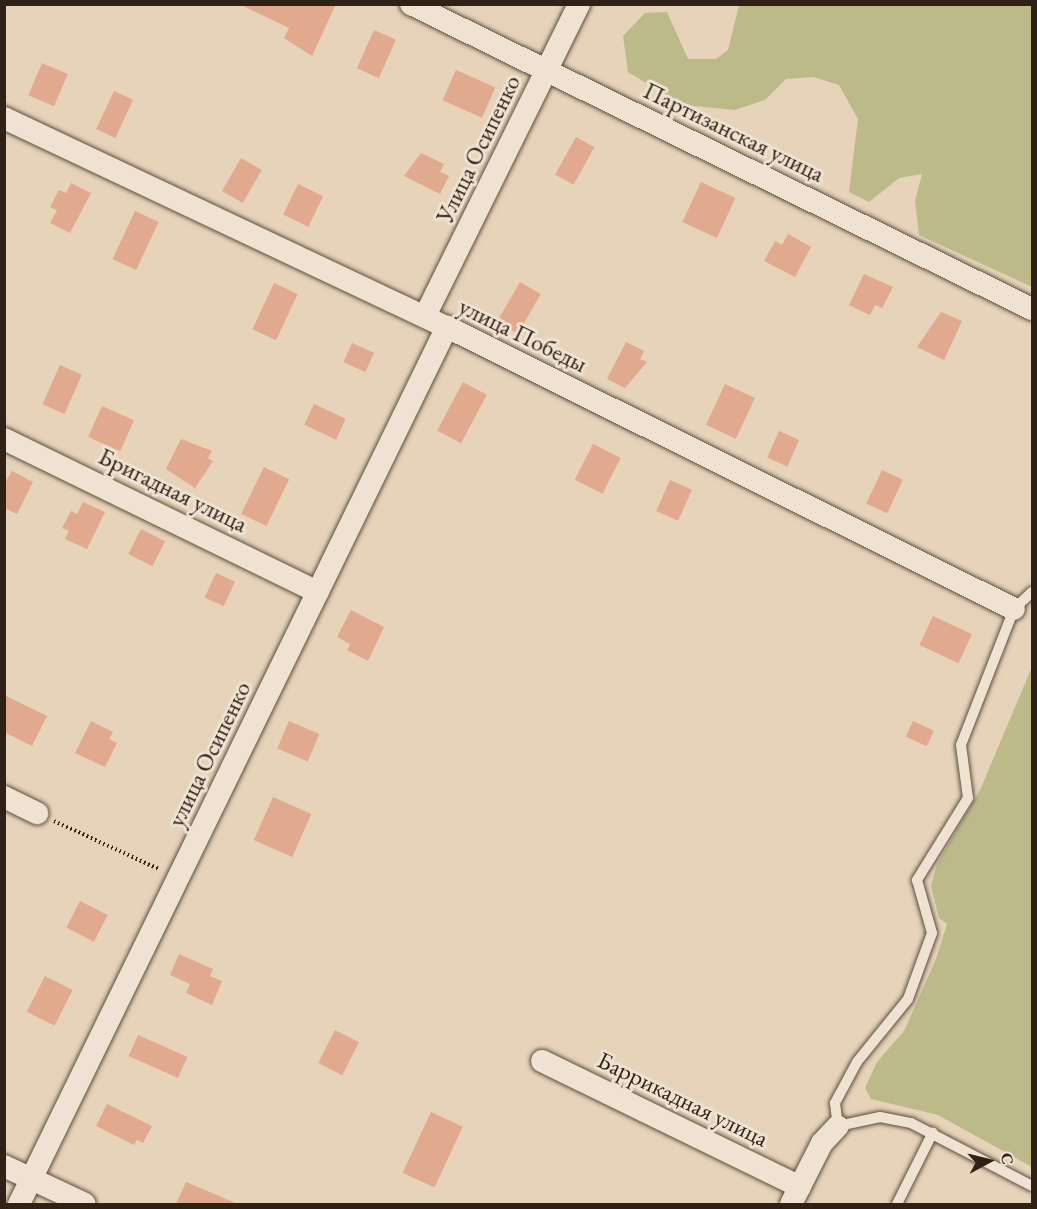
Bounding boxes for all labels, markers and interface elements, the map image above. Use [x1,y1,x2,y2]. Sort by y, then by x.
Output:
street label: Улица Осипенко [430,70,526,228]
street label: Партизанская улица [639,76,829,188]
street label: улица Победы [454,292,592,378]
street label: Бригадная улица [94,442,252,538]
street label: улица Осипенко [161,677,257,831]
street label: Баррикадная улица [593,1045,773,1153]
north arrow [959,1131,1019,1191]
text: С [996,1152,1018,1166]

